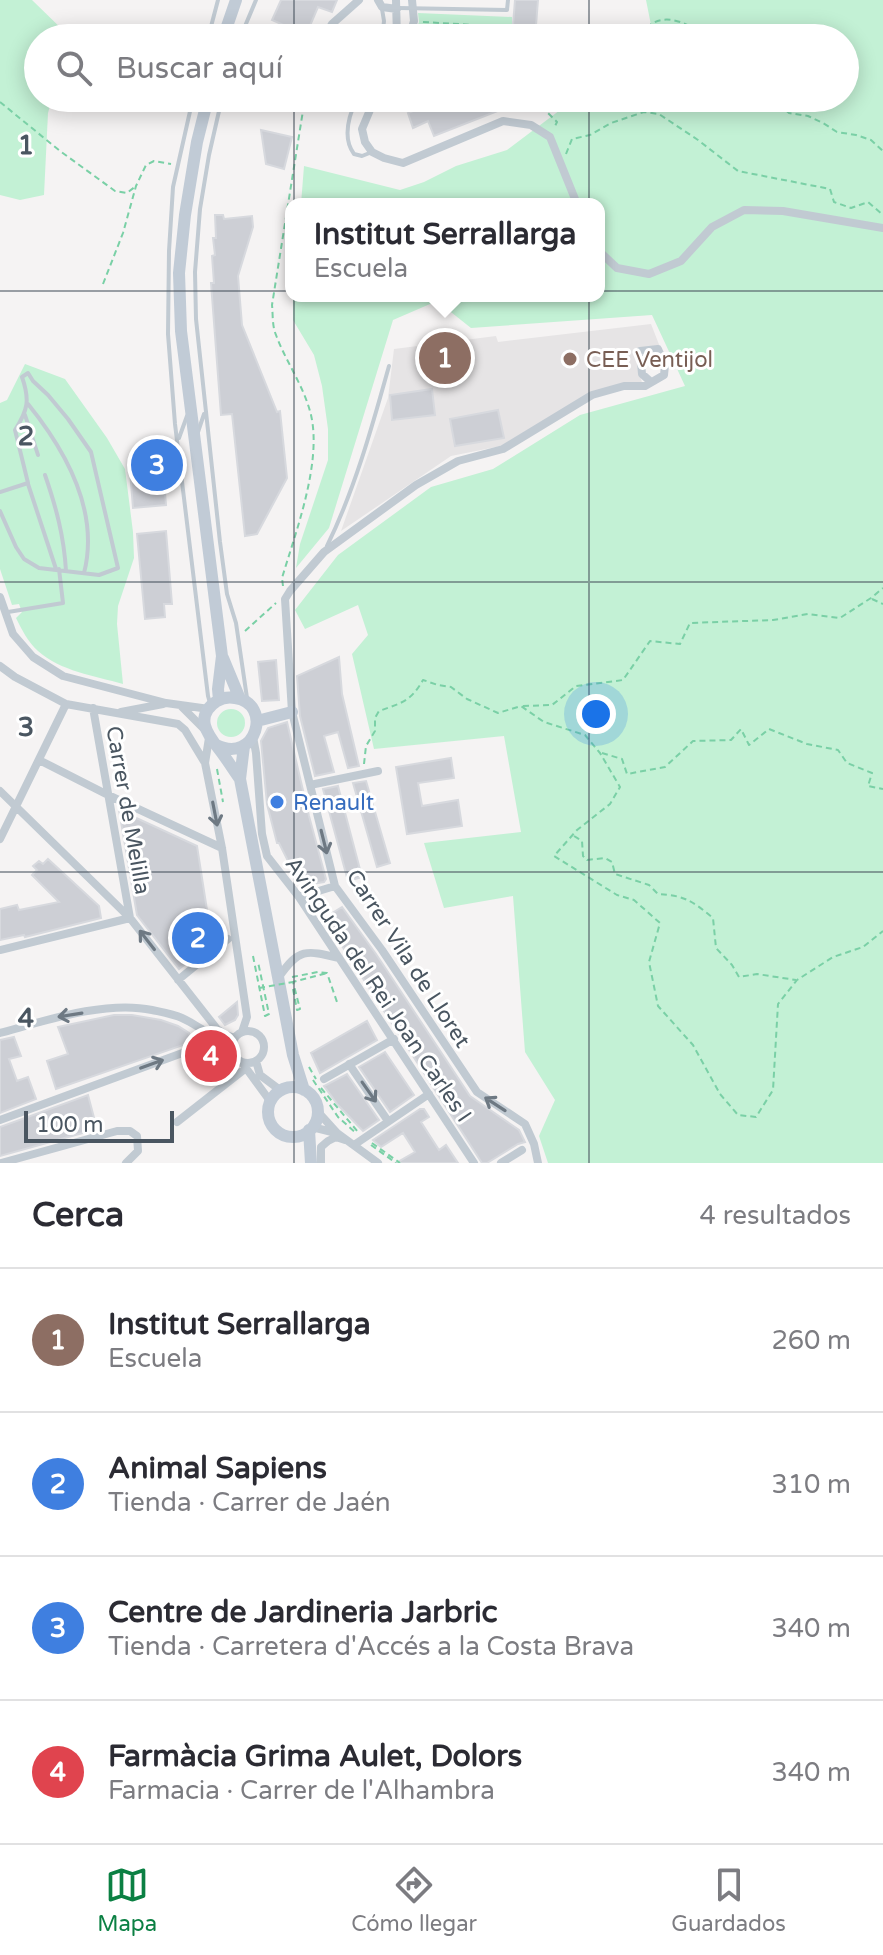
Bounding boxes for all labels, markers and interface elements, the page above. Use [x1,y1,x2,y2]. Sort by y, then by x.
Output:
search box [24,24,859,112]
icon: search [52,46,96,90]
text: Buscar aquí [116,50,283,87]
text: 1 [18,130,34,161]
popup [285,198,605,302]
text: Institut Serrallarga [314,216,576,253]
text: Escuela [314,253,408,284]
pin: 1 [419,328,471,388]
place label: CEE Ventijol [586,347,713,373]
marker: CEE Ventijol [561,350,579,368]
text: 2 [18,421,34,452]
pin: 3 [131,435,183,495]
your location [576,694,616,734]
text: 3 [18,712,34,743]
street label: Carrer de Melilla [100,724,156,896]
place label: Renault [293,790,374,816]
marker: Renault [268,793,286,811]
one-way arrow [209,801,224,827]
one-way arrow [317,829,332,855]
street label: Avinguda del Rei Joan Carles I [280,852,477,1127]
street label: Carrer Vila de Lloret [341,864,476,1053]
pin: 2 [172,908,224,968]
one-way arrow [138,929,155,951]
text: 4 [18,1003,34,1034]
one-way arrow [58,1008,83,1023]
pin: 4 [185,1026,237,1086]
one-way arrow [139,1056,164,1070]
one-way arrow [361,1081,377,1103]
one-way arrow [484,1095,507,1111]
scale bar [24,1107,174,1143]
text: 100 m [36,1112,103,1138]
text: Cerca [32,1195,124,1236]
text: 4 resultados [700,1200,851,1231]
text: Institut Serrallarga [108,1306,371,1343]
text: 1 [50,1325,66,1356]
text: 260 m [771,1325,851,1356]
text: Escuela [108,1343,202,1374]
text: Animal Sapiens [108,1450,327,1487]
text: 2 [50,1469,66,1500]
text: 310 m [771,1469,851,1500]
text: Tienda · Carrer de Jaén [108,1487,391,1518]
text: Centre de Jardineria Jarbric [108,1594,498,1631]
text: 3 [50,1613,66,1644]
text: 340 m [771,1613,851,1644]
text: Tienda · Carretera d'Accés a la Costa Brava [108,1631,634,1662]
text: Farmàcia Grima Aulet, Dolors [108,1738,522,1775]
text: 4 [50,1757,66,1788]
text: 340 m [771,1757,851,1788]
text: Farmacia · Carrer de l'Alhambra [108,1775,495,1806]
tab: Mapa [97,1863,157,1937]
tab: Cómo llegar [351,1863,477,1937]
tab: Guardados [671,1863,786,1937]

